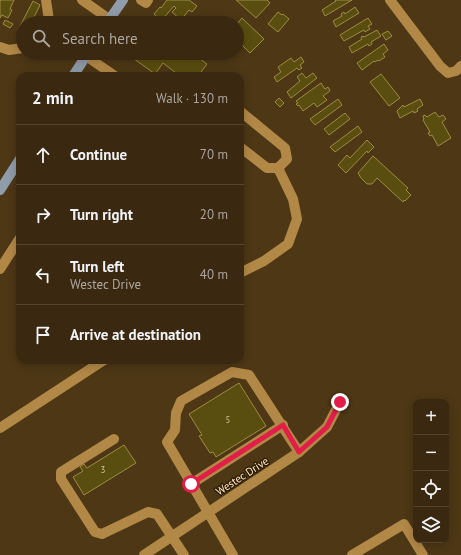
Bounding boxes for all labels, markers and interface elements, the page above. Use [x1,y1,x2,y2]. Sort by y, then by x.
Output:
search box [16,16,244,60]
icon: search [30,27,52,49]
text: Search here [62,29,138,48]
text: 2 min [32,87,73,109]
text: Walk · 130 m [156,90,228,107]
icon: ahead [32,144,54,166]
text: Continue [70,145,127,164]
text: 70 m [200,146,228,163]
icon: right [32,204,54,226]
text: Turn right [70,205,133,224]
text: 20 m [200,206,228,223]
text: Turn left [70,257,124,276]
icon: left [32,264,54,286]
text: 40 m [200,266,228,283]
text: Westec Drive [70,276,141,293]
icon: arrive [32,324,54,346]
text: Arrive at destination [70,325,201,344]
route end [331,393,349,411]
map controls [413,399,449,543]
button: + [413,399,449,435]
house number: 5 [226,414,231,425]
button: − [413,435,449,471]
street label: Westec Drive [213,454,271,498]
house number: 3 [101,464,106,475]
button: locate [413,471,449,507]
route start [182,475,200,493]
button: layers [413,507,449,543]

